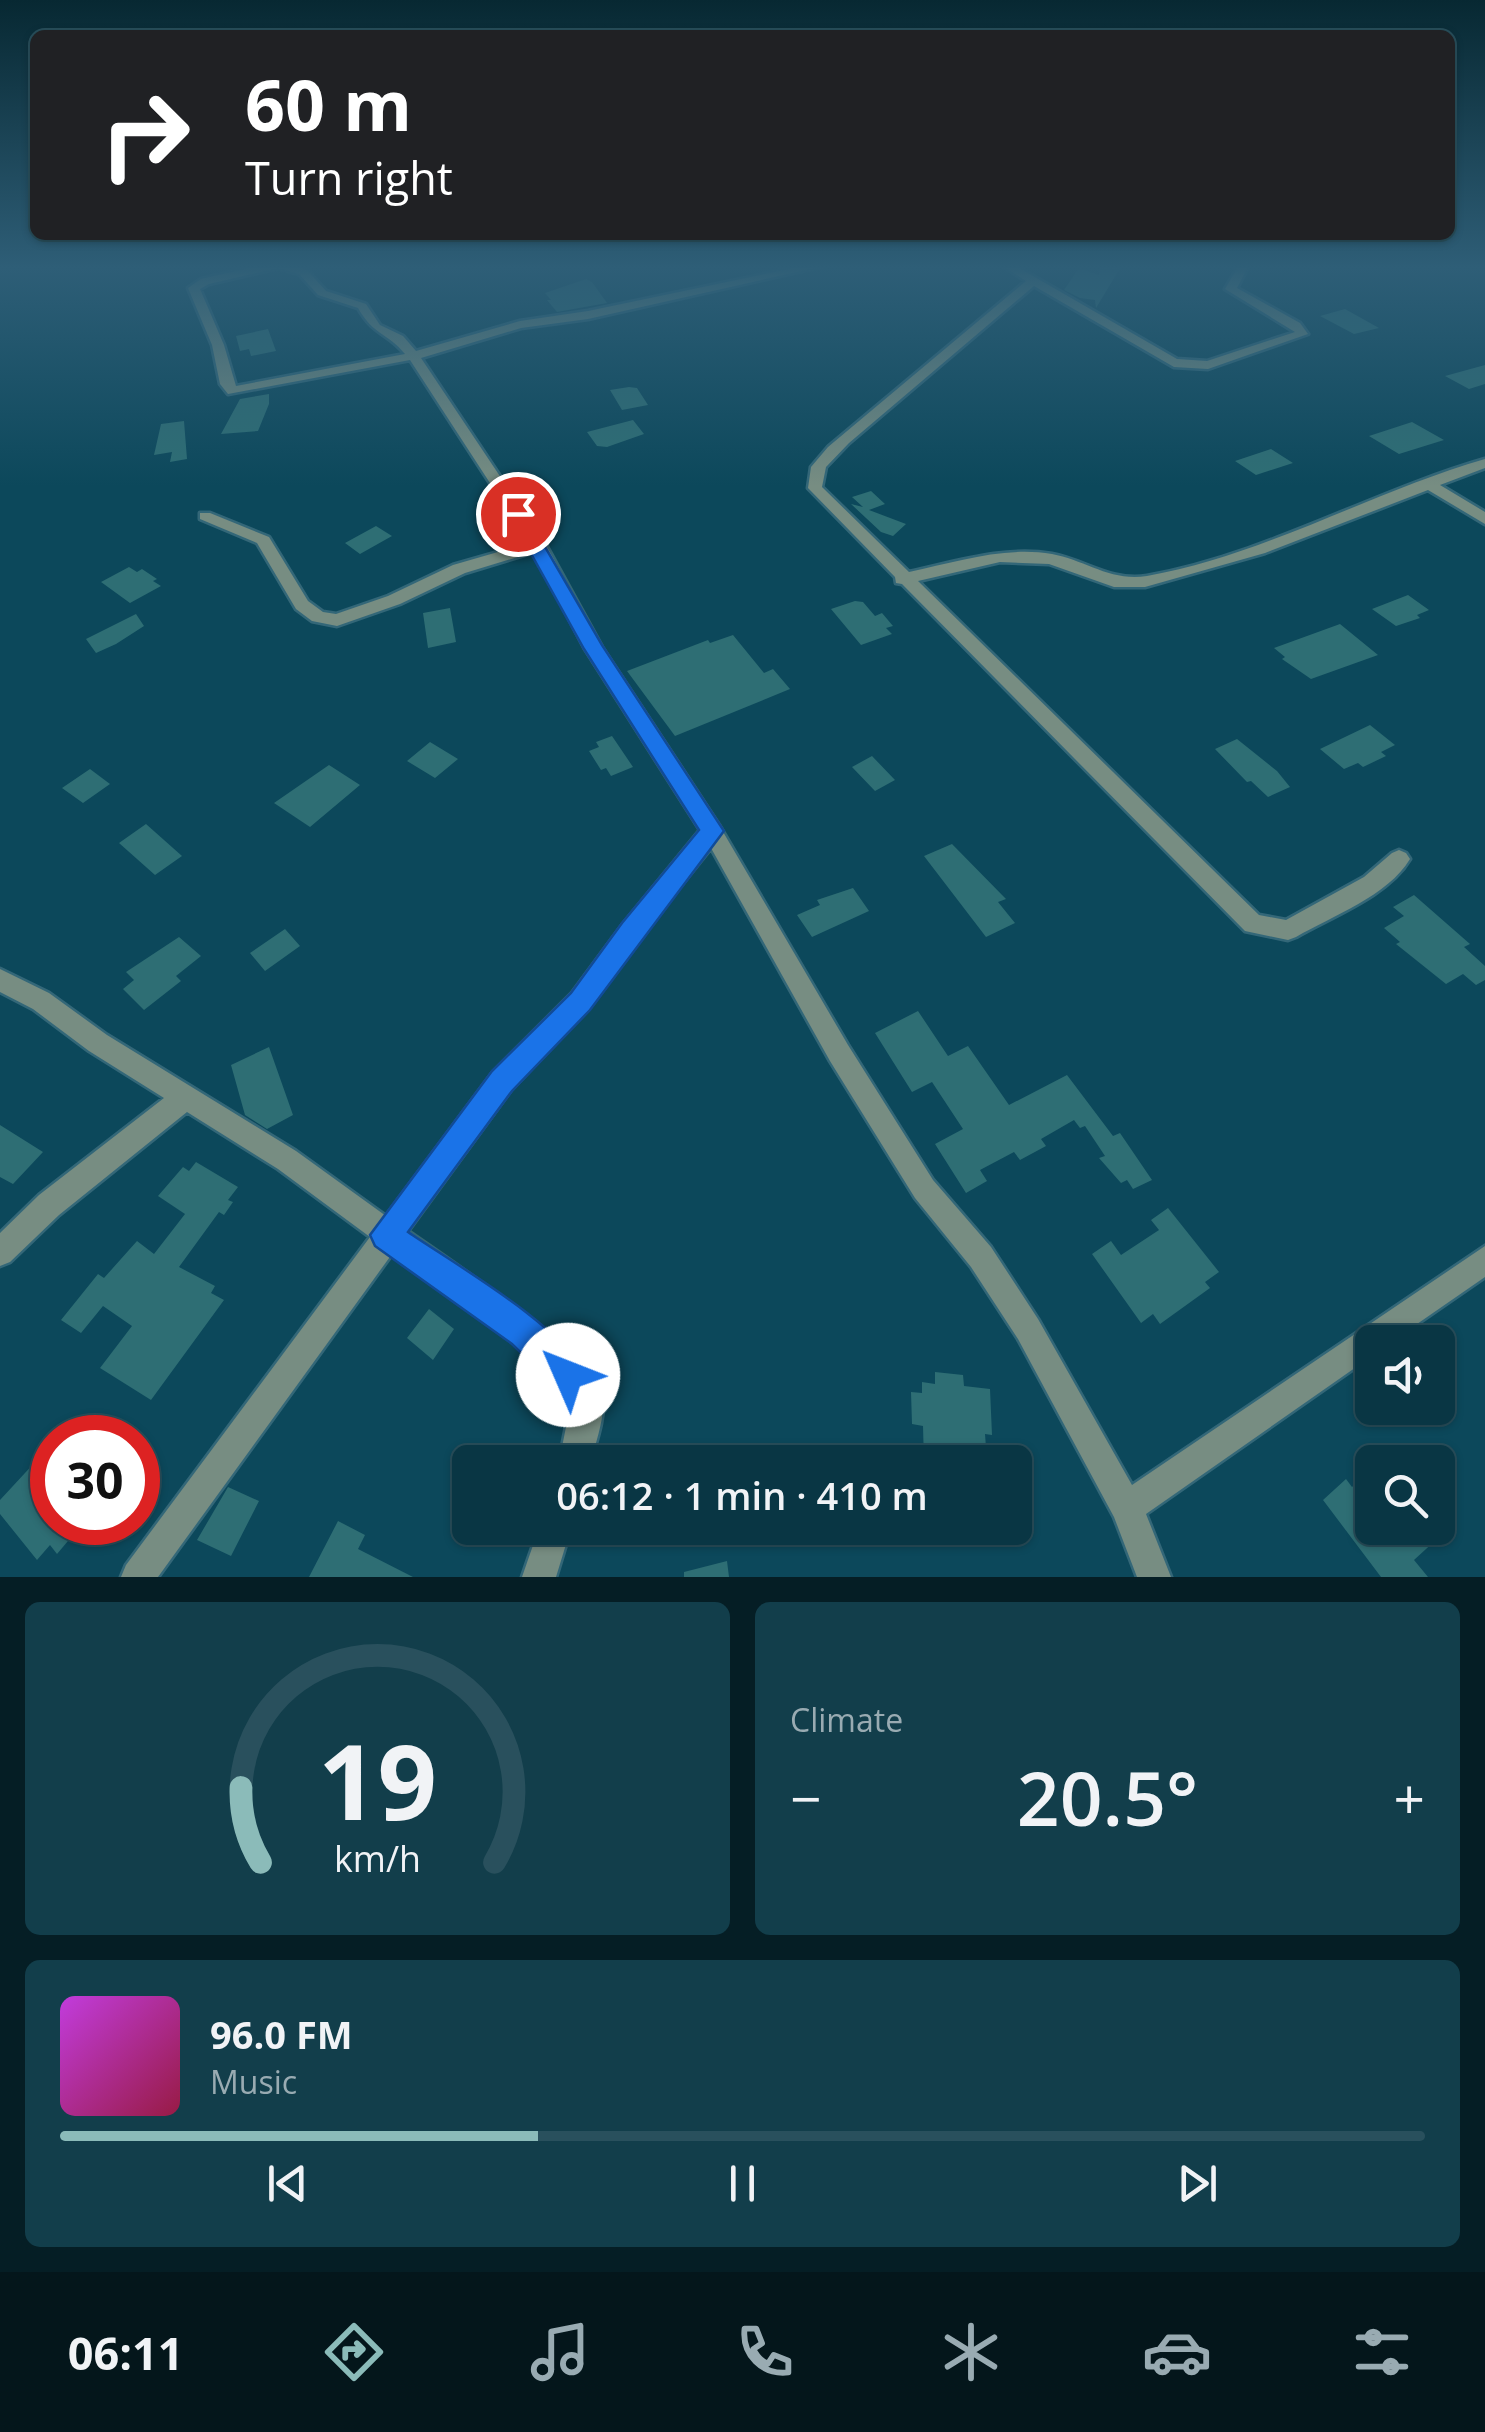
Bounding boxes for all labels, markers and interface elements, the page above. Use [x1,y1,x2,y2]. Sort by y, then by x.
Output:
text: 60 m [245,56,412,152]
icon: right [80,70,210,200]
text: Turn right [245,147,453,208]
pin [476,472,561,557]
icon: arrive [491,487,546,542]
position arrow [516,1323,620,1427]
map controls [1355,1325,1455,1545]
button: sound [1355,1325,1455,1425]
speed limit sign: 30 [30,1415,160,1545]
button: search [1355,1445,1455,1545]
text: 06:12 · 1 min · 410 m [556,1469,928,1521]
text: Climate [790,1698,903,1741]
text: 19 [318,1709,437,1850]
text: 20.5° [1017,1746,1198,1848]
text: − [790,1760,821,1835]
text: + [1394,1760,1425,1835]
text: km/h [334,1834,421,1882]
text: 96.0 FM [210,2008,353,2060]
text: Music [210,2060,297,2103]
icon: previous [260,2156,315,2211]
icon: pause [715,2156,770,2211]
icon: next [1170,2156,1225,2211]
icon: directions [319,2317,389,2387]
icon: music [525,2317,595,2387]
icon: phone [730,2317,800,2387]
icon: climate [936,2317,1006,2387]
icon: car [1142,2317,1212,2387]
icon: filters [1347,2317,1417,2387]
text: 06:11 [68,2322,184,2383]

